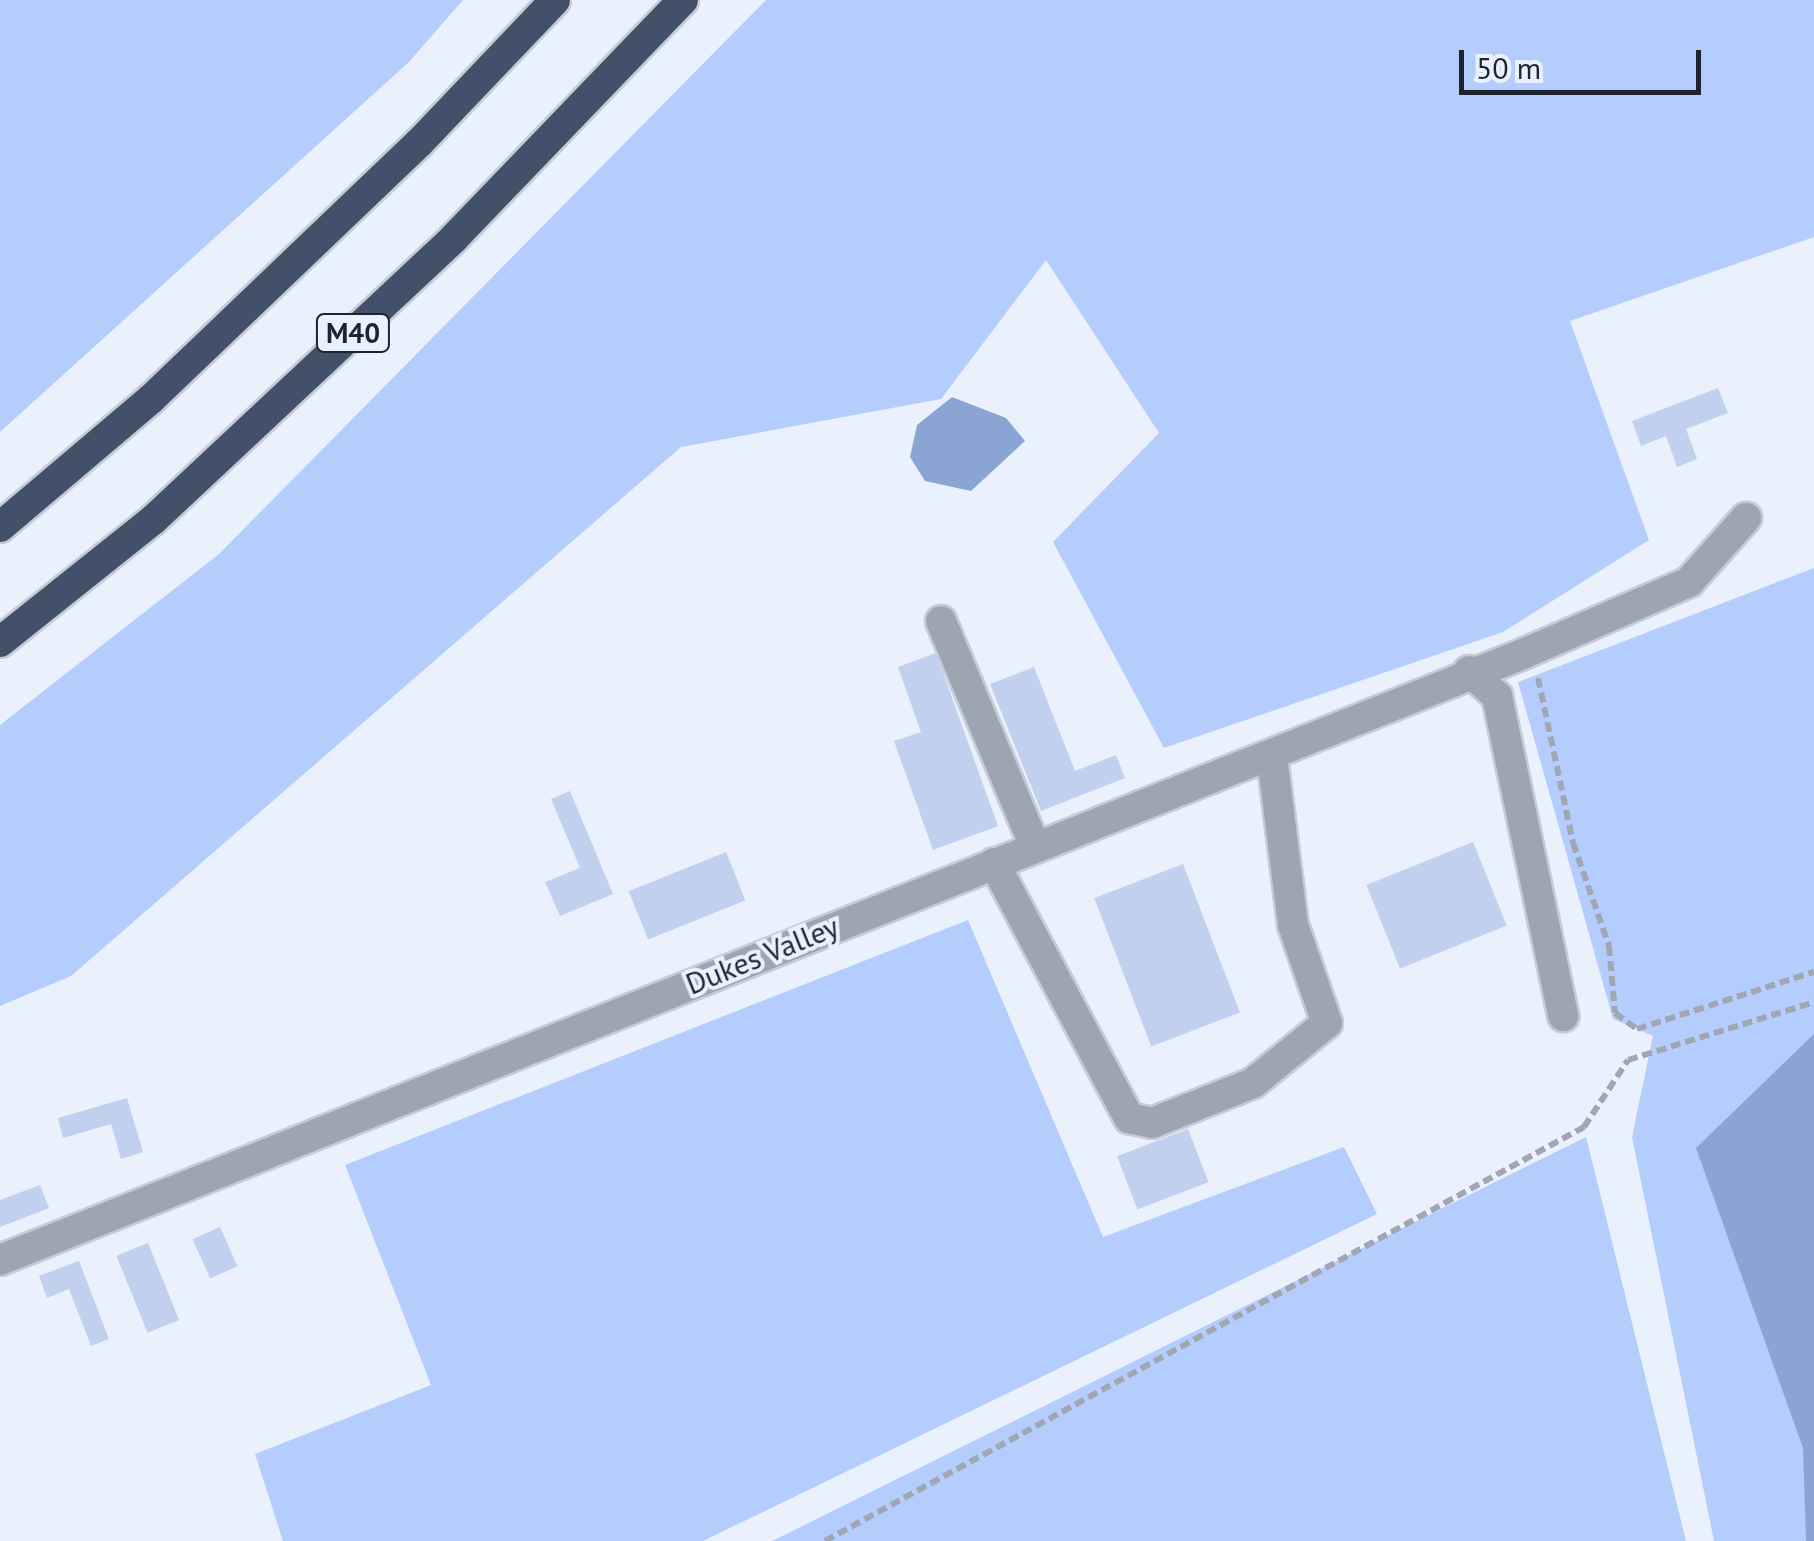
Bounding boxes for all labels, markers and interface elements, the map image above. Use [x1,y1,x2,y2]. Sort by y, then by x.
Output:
scale bar [1464,30,1706,92]
text: 50 m [1476,48,1541,87]
road number: M40 [316,310,390,356]
street label: Dukes Valley [680,908,844,1002]

